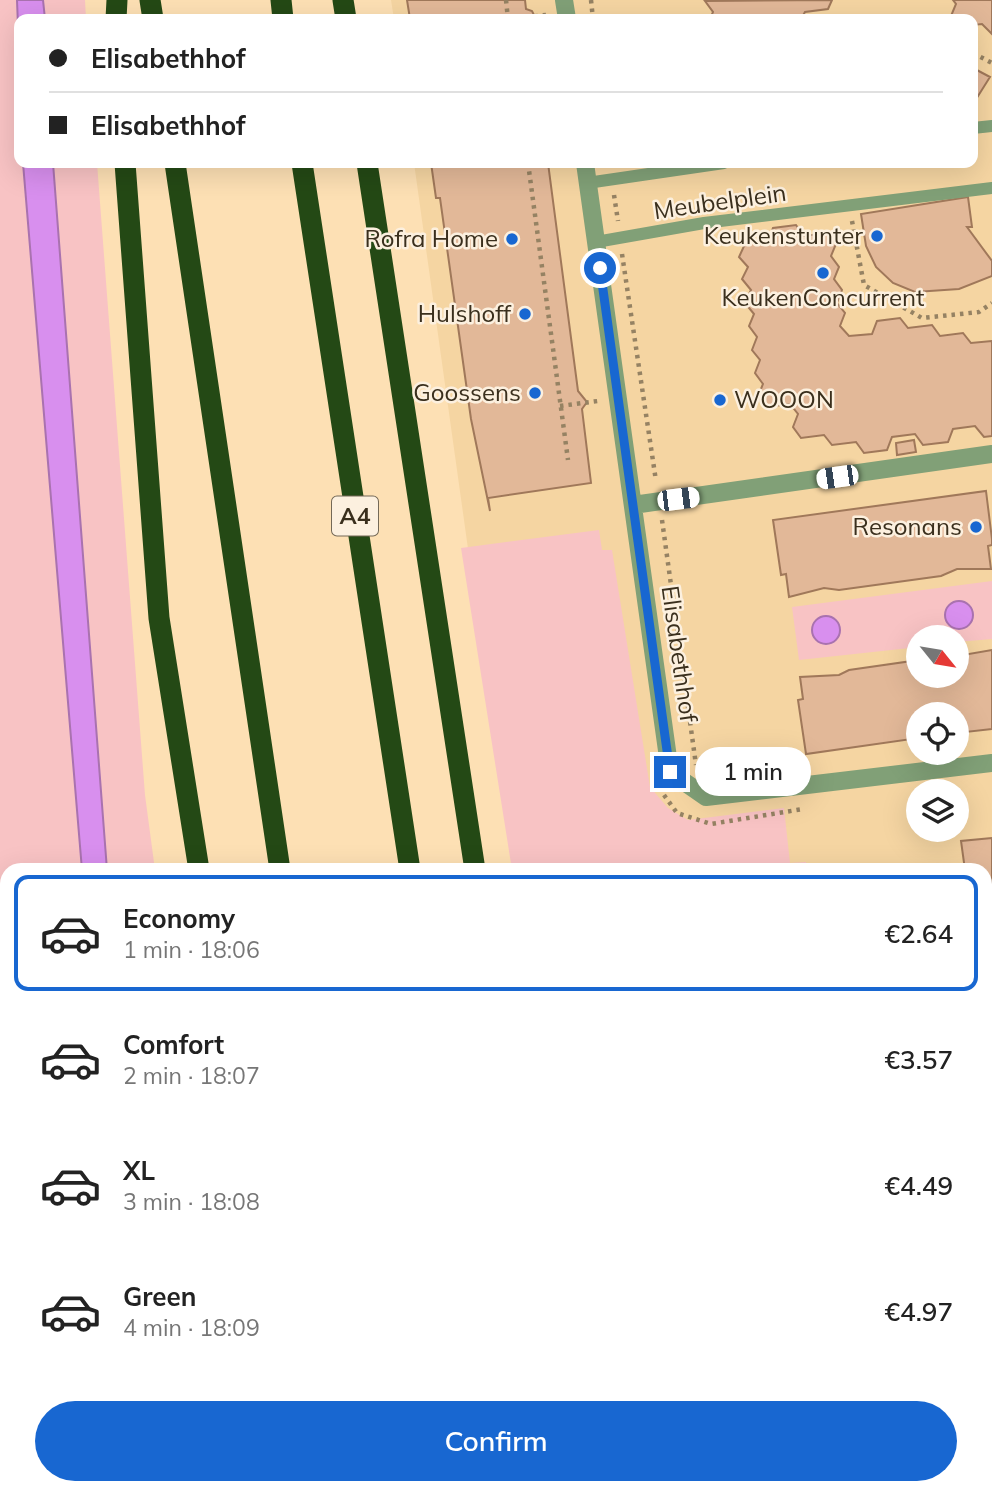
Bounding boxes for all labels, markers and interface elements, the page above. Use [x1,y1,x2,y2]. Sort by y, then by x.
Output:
text: Elisabethhof [91,42,246,75]
text: Elisabethhof [91,109,246,142]
street label: Meubelplein [652,177,788,225]
place label: Keukenstunter [704,220,863,250]
place label: Rofra Home [364,223,498,253]
marker: Keukenstunter [869,228,885,244]
marker: Rofra Home [504,231,520,247]
route start [584,252,616,284]
marker: KeukenConcurrent [815,265,831,281]
place label: KeukenConcurrent [722,282,924,312]
place label: Hulshoff [418,298,512,328]
marker: Hulshoff [517,306,533,322]
place label: Goossens [413,377,521,407]
place label: WOOON [734,384,834,414]
marker: Goossens [527,385,543,401]
marker: WOOON [712,392,728,408]
car [815,464,860,490]
car [656,486,701,512]
road number: A4 [332,496,378,536]
place label: Resonans [853,511,962,541]
marker: Resonans [968,519,984,535]
street label: Elisabethhof [656,584,705,725]
north arrow [906,625,970,688]
map controls [906,625,969,842]
button: locate [906,702,969,765]
callout: 1 min [694,748,810,796]
route end [654,756,686,788]
text: 1 min [723,757,783,786]
button: layers [906,779,969,842]
icon: car [39,902,102,965]
text: Economy [123,902,235,935]
text: €2.64 [884,917,953,950]
text: 1 min · 18:06 [123,935,260,964]
icon: car [39,1028,102,1091]
text: Comfort [123,1028,224,1061]
text: €3.57 [884,1043,953,1076]
text: 2 min · 18:07 [123,1061,260,1090]
icon: car [39,1154,102,1217]
text: XL [123,1154,155,1187]
text: €4.49 [884,1169,953,1202]
text: 3 min · 18:08 [123,1187,260,1216]
icon: car [39,1280,102,1343]
text: Green [123,1280,196,1313]
text: €4.97 [884,1295,953,1328]
text: 4 min · 18:09 [123,1313,260,1342]
button: Confirm [35,1401,957,1481]

